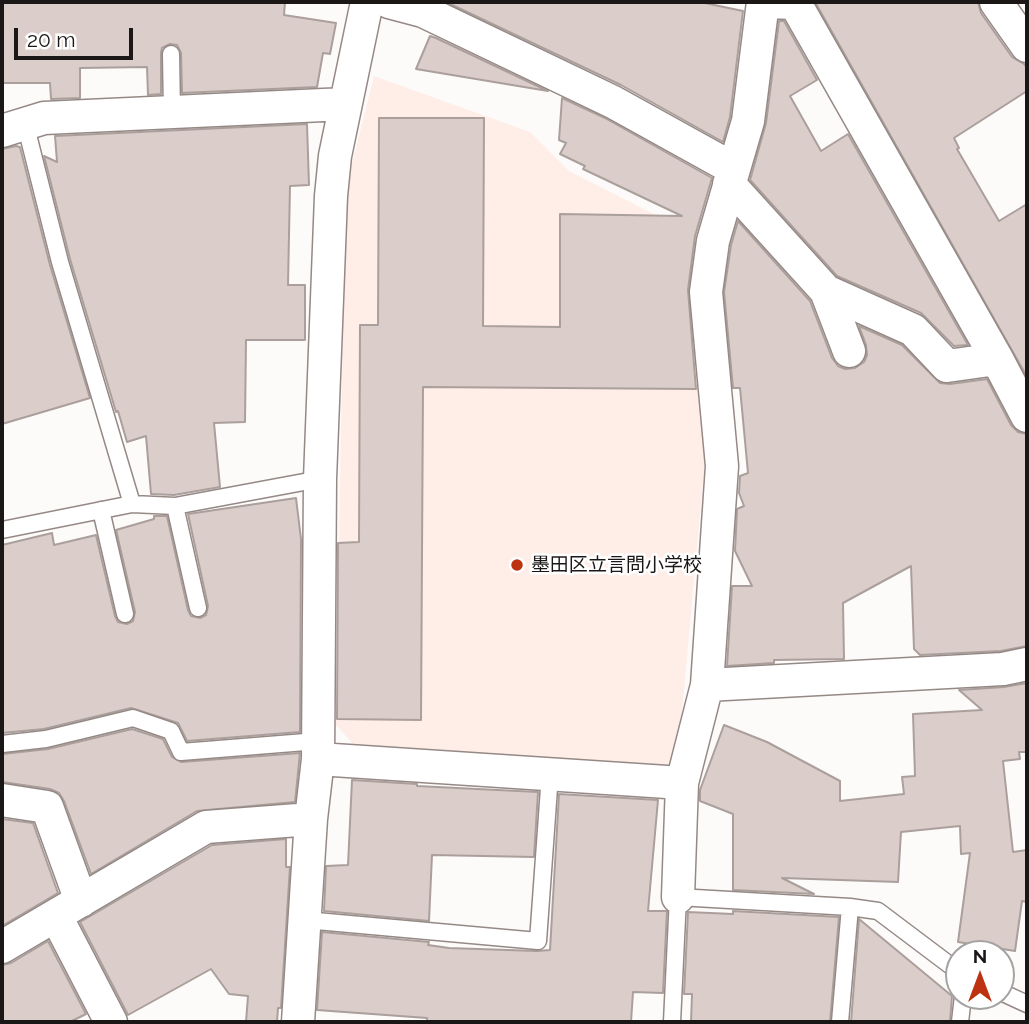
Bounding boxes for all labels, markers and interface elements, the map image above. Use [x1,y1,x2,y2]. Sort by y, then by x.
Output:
scale bar [18,14,136,58]
text: 20 m [27,27,75,52]
place label: 墨田区立言問小学校 [531,554,702,576]
marker: 墨田区立言問小学校 [509,557,525,573]
north arrow [945,940,1015,1010]
text: N [973,945,987,967]

